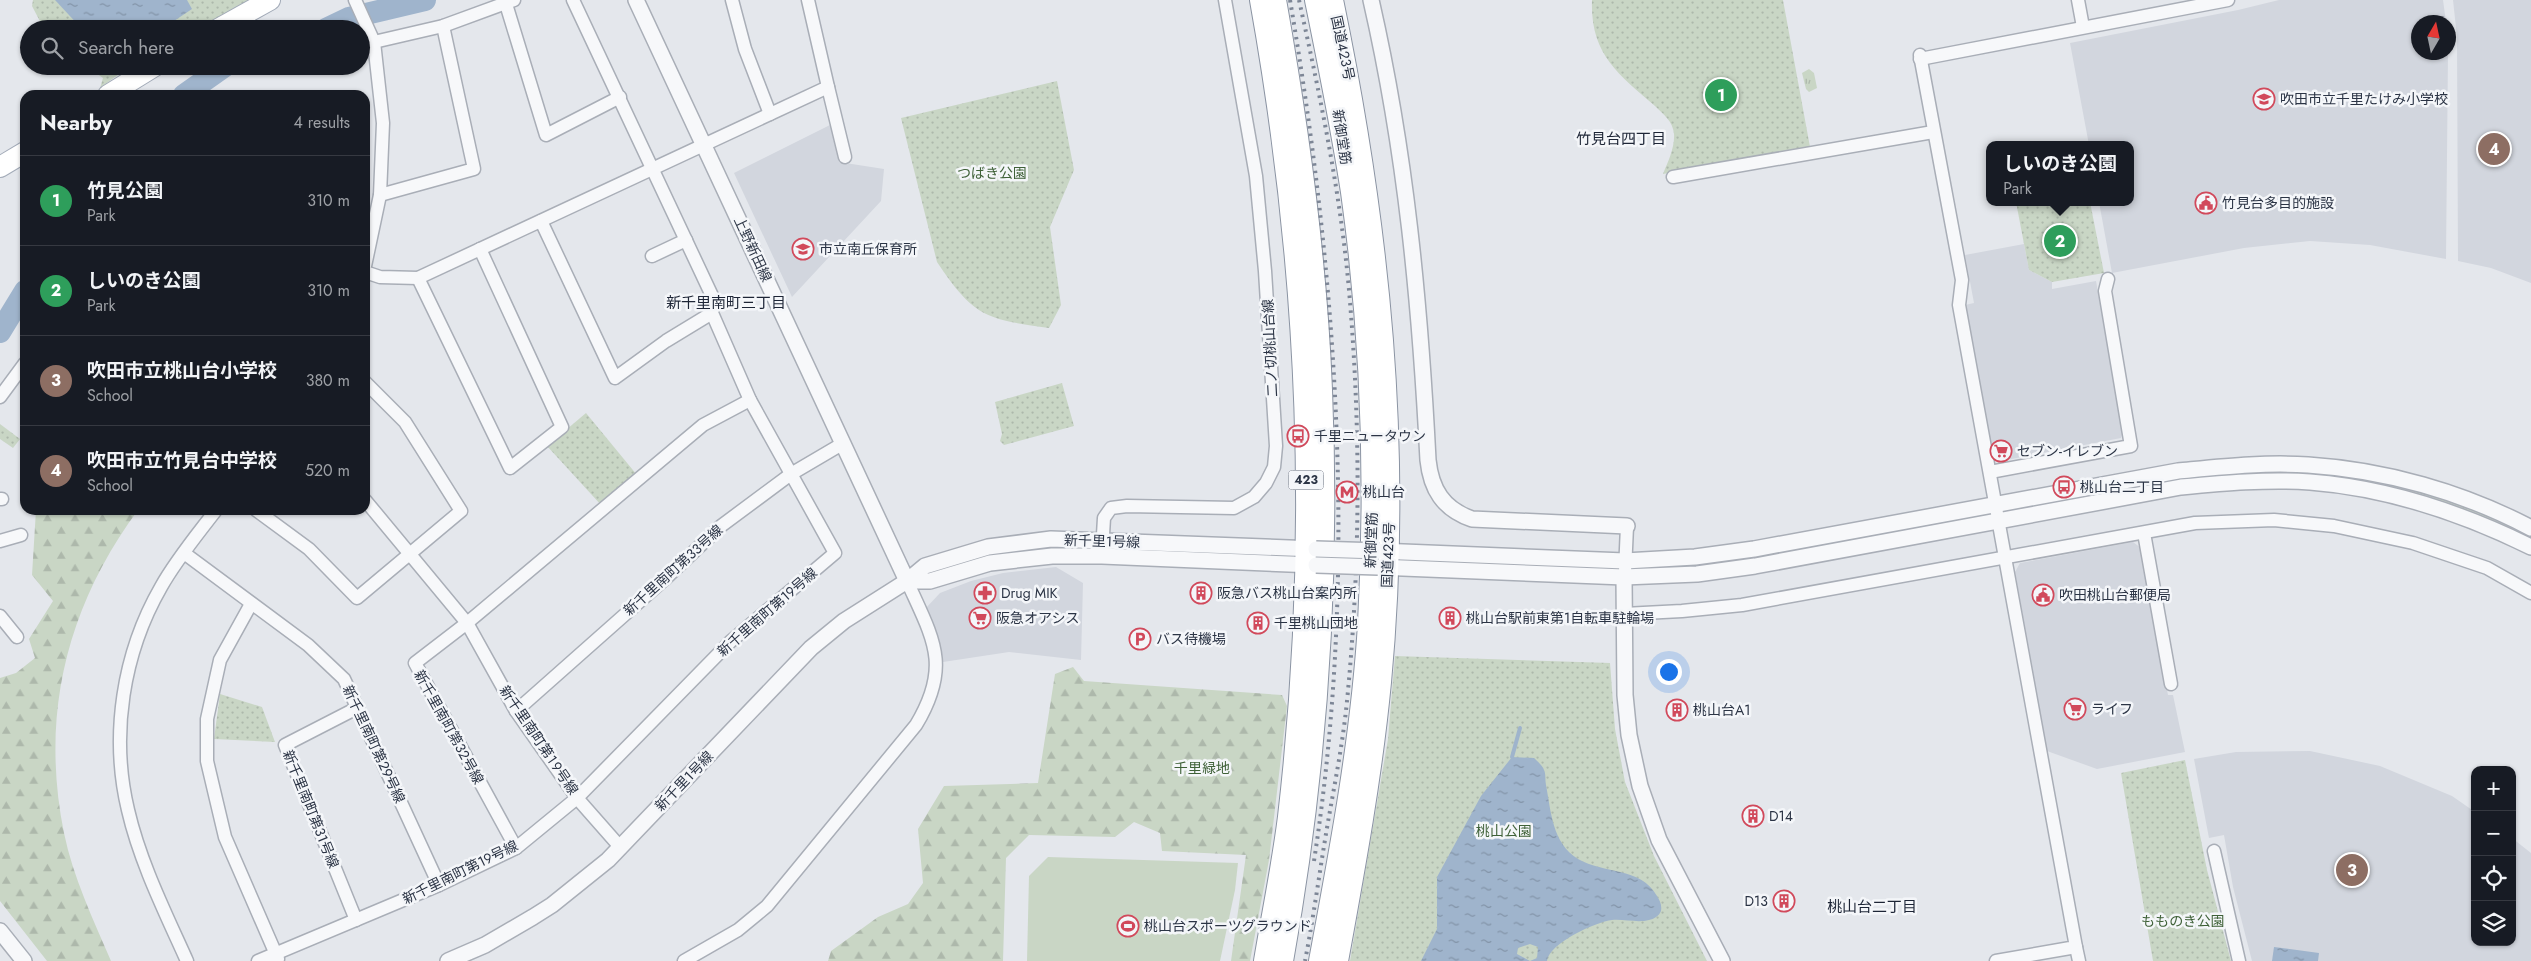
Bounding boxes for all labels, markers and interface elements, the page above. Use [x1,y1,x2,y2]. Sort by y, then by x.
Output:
street label: 国道423号 [1326,14,1360,82]
north arrow [2411,15,2456,60]
search box [20,20,370,75]
icon: search [38,34,66,62]
text: Search here [78,34,174,61]
pin: 1 [1705,76,1737,114]
school or university icon: 吹田市立千里たけみ小学校 [2252,87,2276,111]
place label: 吹田市立千里たけみ小学校 [2280,89,2448,109]
text: Nearby [40,108,112,138]
street label: 新御堂筋 [1328,108,1356,166]
text: 4 results [294,111,350,134]
district label: 竹見台四丁目 [1576,128,1666,150]
pin: 4 [2478,130,2510,168]
popup [1986,141,2134,206]
text: しいのき公園 [2003,150,2117,177]
park label: つばき公園 [957,163,1027,183]
text: 竹見公園 [87,177,163,204]
text: Park [2003,177,2032,200]
text: 1 [52,189,60,212]
text: 310 m [307,189,350,212]
public building icon: 竹見台多目的施設 [2194,191,2218,215]
place label: 竹見台多目的施設 [2222,193,2334,213]
text: Park [87,204,116,227]
street label: 上野新田線 [729,213,777,285]
pin: 2 [2044,222,2076,260]
school or university icon: 市立南丘保育所 [791,237,815,261]
place label: 市立南丘保育所 [819,239,917,259]
text: しいのき公園 [87,267,200,294]
text: 2 [51,279,61,302]
text: 310 m [307,279,350,302]
district label: 新千里南町三丁目 [666,292,786,314]
text: Park [87,294,116,317]
street label: 二ノ切桃山台線 [1257,299,1283,397]
text: 吹田市立桃山台小学校 [87,357,277,384]
text: 3 [51,369,61,392]
text: 380 m [306,369,350,392]
text: School [87,384,133,407]
bus stop icon: 千里ニュータウン [1286,424,1310,448]
place label: 千里ニュータウン [1314,426,1426,446]
supermarket icon: セブン-イレブン [1989,439,2013,463]
place label: セブン-イレブン [2017,441,2118,461]
text: 吹田市立竹見台中学校 [87,447,277,474]
text: 4 [50,459,62,482]
text: 520 m [305,459,350,482]
road number: 423 [1288,470,1324,490]
text: School [87,474,133,497]
bus stop icon: 桃山台二丁目 [2052,475,2076,499]
place label: 桃山台二丁目 [2080,477,2164,497]
metro station icon: 桃山台 [1335,480,1359,504]
place label: 桃山台 [1363,482,1405,502]
street label: 新御堂筋 [1360,512,1382,568]
street label: 新千里南町第33号線 [619,520,727,620]
street label: 国道423号 [1377,522,1399,588]
street label: 新千里1号線 [1064,530,1140,552]
street label: 新千里南町第19号線 [713,563,821,661]
pharmacy icon: Drug MIK [973,581,997,605]
building icon: 阪急バス桃山台案内所 [1189,581,1213,605]
place label: Drug MIK [1001,583,1058,603]
place label: 阪急バス桃山台案内所 [1217,583,1357,603]
public building icon: 吹田桃山台郵便局 [2031,583,2055,607]
place label: 吹田桃山台郵便局 [2059,585,2171,605]
supermarket icon: 阪急オアシス [968,606,992,630]
building icon: 桃山台駅前東第1自転車駐輪場 [1438,606,1462,630]
place label: 阪急オアシス [996,608,1079,628]
place label: 桃山台駅前東第1自転車駐輪場 [1466,608,1654,628]
building icon: 千里桃山団地 [1246,611,1270,635]
place label: 千里桃山団地 [1274,613,1358,633]
parking icon: バス待機場 [1128,627,1152,651]
place label: バス待機場 [1156,629,1226,649]
your location [1656,659,1682,685]
street label: 新千里南町第32号線 [409,666,489,788]
street label: 新千里南町第１９号線 [495,681,583,799]
street label: 新千里南町第29号線 [338,682,410,806]
supermarket icon: ライフ [2063,697,2087,721]
building icon: 桃山台A1 [1665,698,1689,722]
place label: ライフ [2091,699,2133,719]
place label: 桃山台A1 [1693,700,1751,720]
street label: 新千里南町第31号線 [278,747,344,871]
street label: 新千里1号線 [650,747,718,815]
park label: 千里緑地 [1174,758,1230,778]
map controls [2471,766,2516,946]
button: + [2471,766,2516,811]
building icon: D14 [1741,804,1765,828]
place label: D14 [1769,806,1793,826]
button: − [2471,811,2516,856]
park label: 桃山公園 [1476,821,1532,841]
street label: 新千里南町第19号線 [399,835,521,909]
pin: 3 [2336,851,2368,889]
button: locate [2471,856,2516,901]
building icon: D13 [1772,889,1796,913]
place label: D13 [1745,891,1768,911]
district label: 桃山台二丁目 [1827,896,1917,918]
button: layers [2471,901,2516,946]
park label: もものき公園 [2141,911,2225,931]
sports icon: 桃山台スポーツグラウンド [1116,914,1140,938]
place label: 桃山台スポーツグラウンド [1144,916,1312,936]

